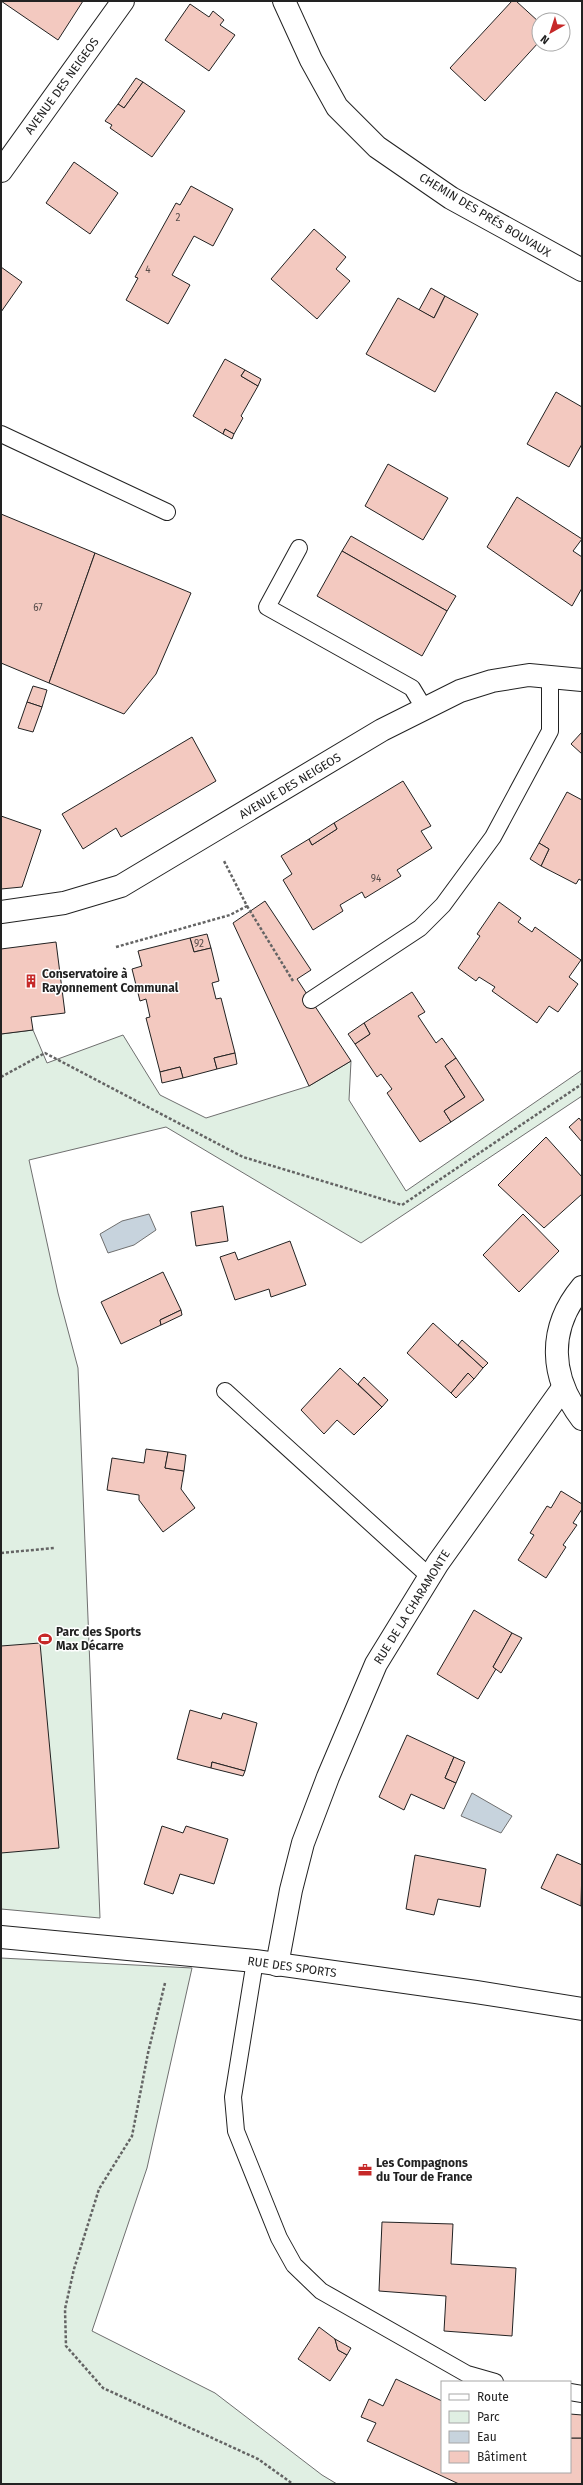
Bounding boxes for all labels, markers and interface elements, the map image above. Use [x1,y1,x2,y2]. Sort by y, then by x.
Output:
north arrow [531,12,571,52]
text: N [538,32,552,47]
street label: AVENUE DES NEIGEOS [22,35,102,137]
street label: CHEMIN DES PRÉS BOUVAUX [417,169,554,260]
house number: 2 [176,212,181,224]
house number: 4 [145,264,151,276]
house number: 67 [33,602,43,614]
street label: AVENUE DES NEIGEOS [237,750,344,822]
house number: 94 [371,873,382,885]
house number: 92 [194,938,204,950]
place label: Conservatoire à Rayonnement Communal [42,967,179,995]
building icon: Conservatoire à Rayonnement Communal [23,973,39,989]
street label: RUE DE LA CHARAMONTE [371,1547,453,1667]
place label: Parc des Sports Max Décarre [56,1625,141,1653]
sports icon: Parc des Sports Max Décarre [37,1631,53,1647]
street label: RUE DES SPORTS [247,1954,338,1980]
place label: Les Compagnons du Tour de France [376,2156,473,2184]
office icon: Les Compagnons du Tour de France [357,2162,373,2178]
legend [441,2381,571,2473]
text: Route [477,2390,509,2404]
text: Parc [477,2410,500,2424]
text: Eau [477,2430,497,2444]
text: Bâtiment [477,2450,527,2464]

